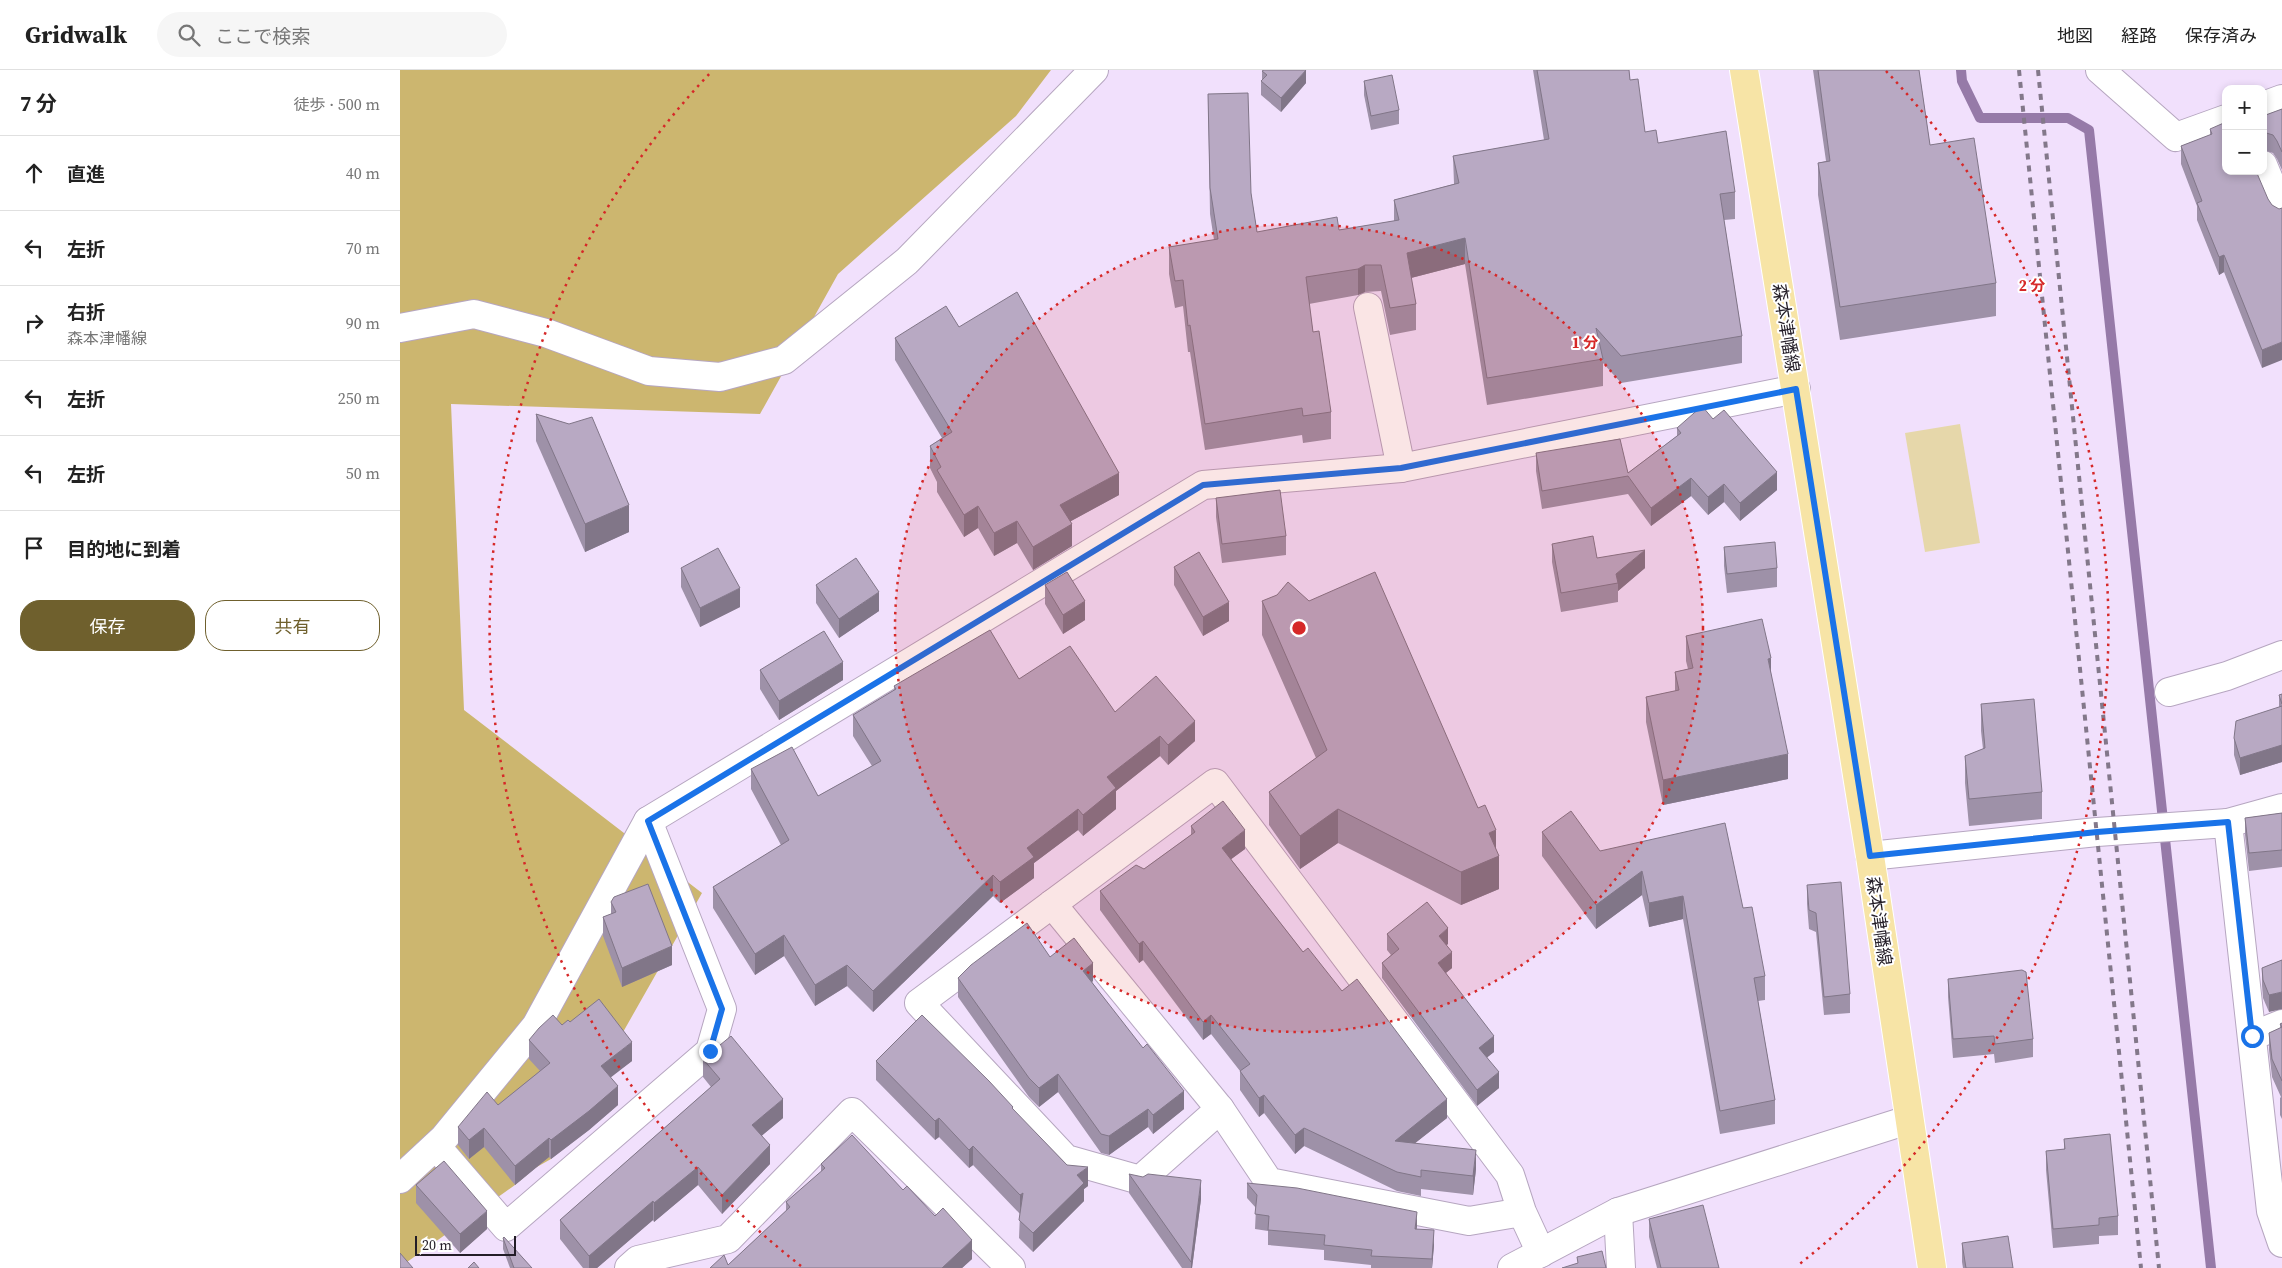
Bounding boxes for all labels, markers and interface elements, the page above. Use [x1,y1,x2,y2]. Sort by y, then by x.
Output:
search box [157,12,507,57]
text: Gridwalk [25,18,127,51]
icon: search [175,21,203,49]
text: ここで検索 [215,23,310,49]
text: 地図 [2057,23,2093,48]
text: 経路 [2121,23,2157,48]
text: 保存済み [2185,23,2257,48]
map controls [2222,85,2267,175]
button: + [2222,85,2267,130]
text: 7 分 [20,89,57,118]
text: 徒歩 · 500 m [294,93,380,115]
button: − [2222,130,2267,175]
icon: ahead [20,159,48,187]
text: 直進 [67,161,105,187]
text: 40 m [346,162,380,184]
icon: left [20,234,48,262]
text: 左折 [67,236,105,262]
text: 70 m [346,237,380,259]
text: 2 分 [2019,275,2045,296]
street label: 森本津幡線 [1767,282,1806,374]
text: 右折 [67,299,105,325]
icon: right [20,309,48,337]
text: 90 m [346,312,380,334]
text: 森本津幡線 [67,327,147,349]
text: 1 分 [1572,332,1598,353]
icon: left [20,384,48,412]
text: 左折 [67,386,105,412]
text: 250 m [338,387,380,409]
icon: left [20,459,48,487]
text: 左折 [67,461,105,487]
text: 50 m [346,462,380,484]
icon: arrive [20,534,48,562]
text: 目的地に到着 [67,536,181,562]
button: 保存 [20,600,195,651]
button: 共有 [205,600,380,651]
centre of rings [1290,619,1308,637]
street label: 森本津幡線 [1861,875,1898,967]
route start [2241,1025,2264,1048]
route end [699,1040,722,1063]
scale bar [415,1233,516,1256]
text: 20 m [422,1235,452,1255]

